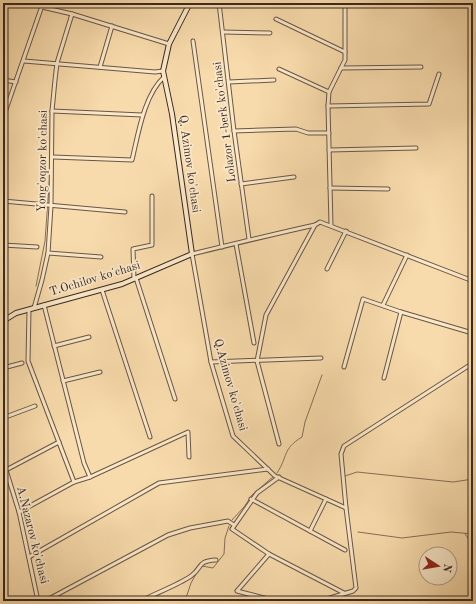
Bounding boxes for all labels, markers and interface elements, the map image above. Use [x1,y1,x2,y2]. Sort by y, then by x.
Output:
street label: Lolazor 1-berk ko'chasi [212,61,238,183]
street label: Yong'oqzor ko'chasi [36,110,50,212]
street label: Q. Azimov ko'chasi [176,114,202,214]
street label: T.Ochilov ko'chasi [48,259,142,299]
street label: Q.Azimov ko'chasi [211,338,249,432]
street label: A.Nazarov ko'chasi [14,485,50,585]
north arrow [418,546,458,586]
text: N [440,563,453,574]

